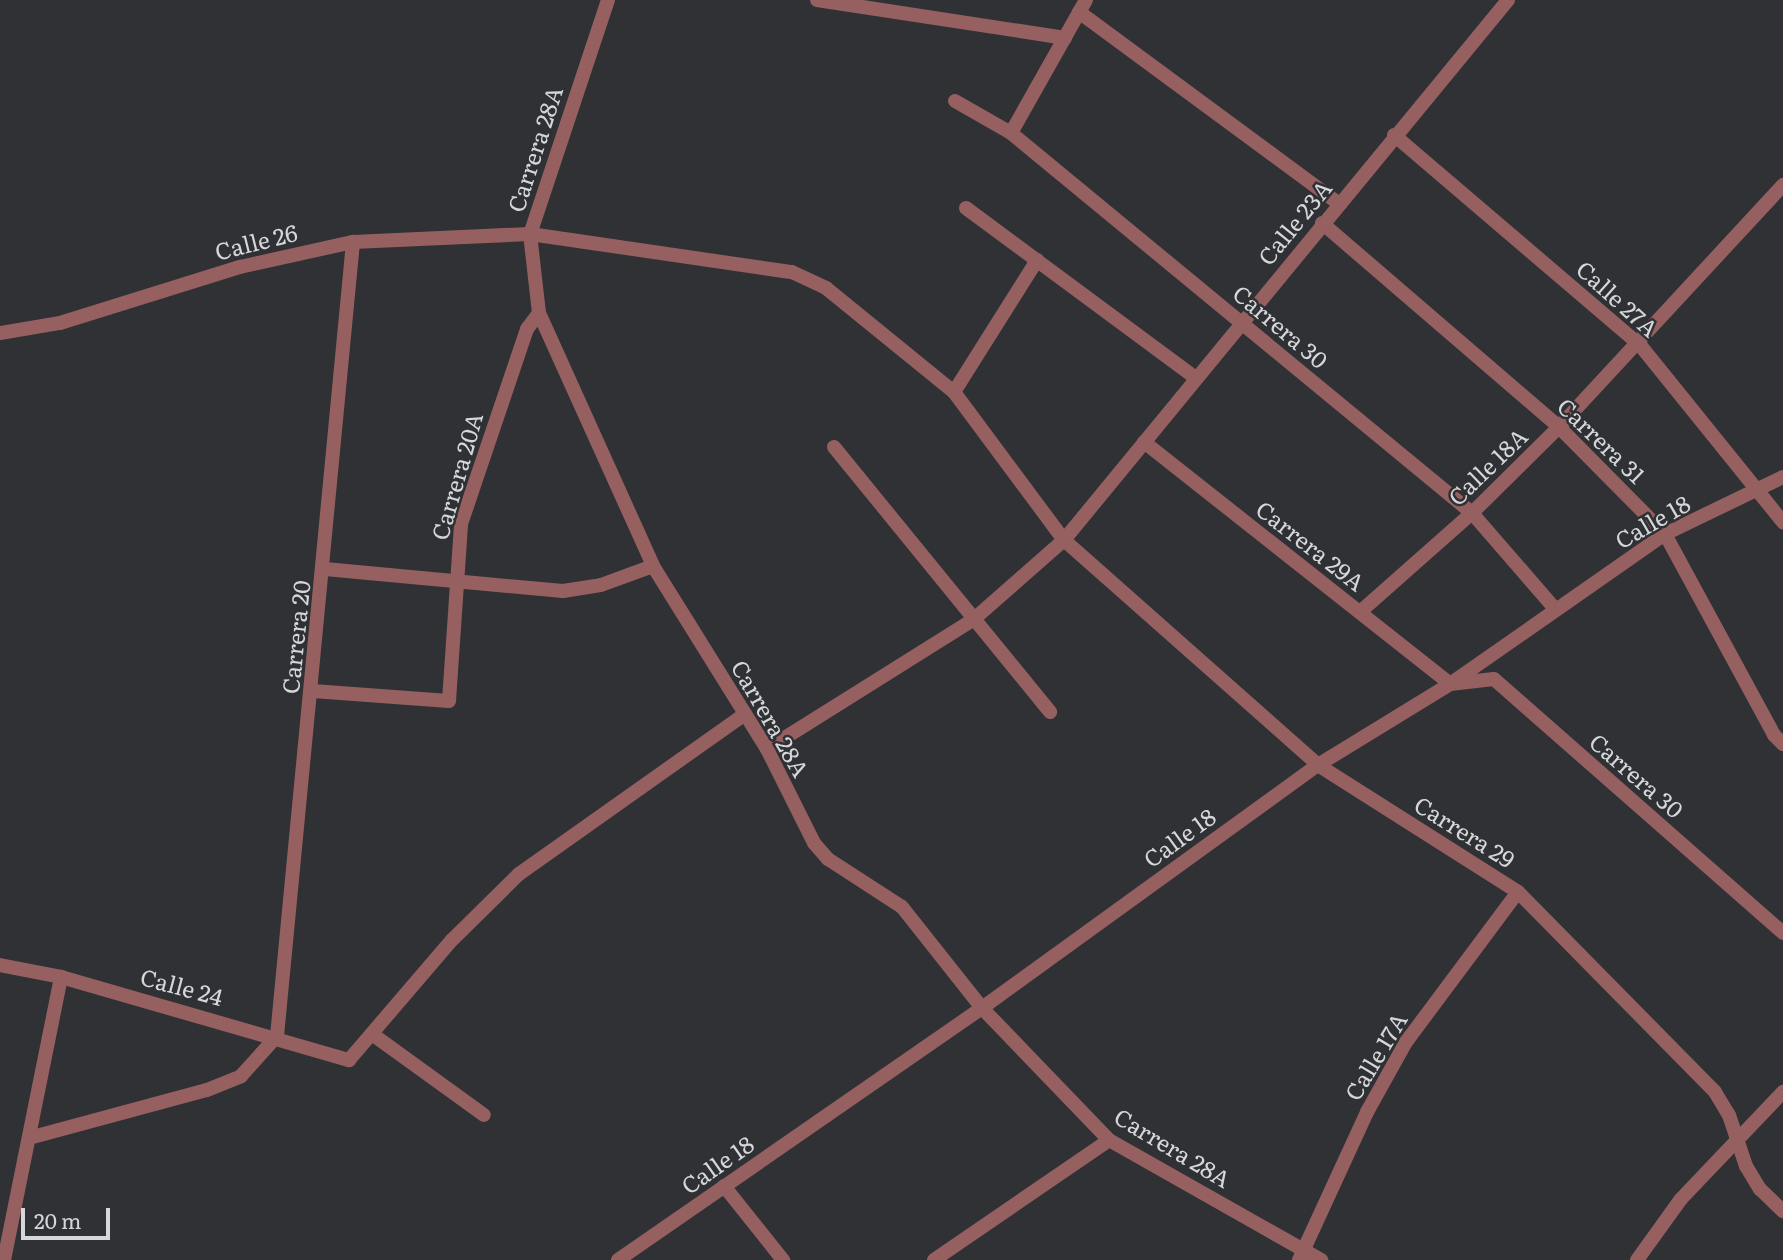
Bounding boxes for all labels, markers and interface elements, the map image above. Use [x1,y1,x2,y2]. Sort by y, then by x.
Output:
street label: Carrera 28A [501,83,567,215]
street label: Calle 23A [1251,174,1337,270]
street label: Calle 26 [212,217,300,265]
street label: Calle 27A [1572,254,1664,342]
street label: Carrera 30 [1228,279,1334,373]
street label: Carrera 31 [1553,392,1651,488]
street label: Carrera 20A [425,409,487,543]
street label: Calle 18A [1442,422,1532,510]
street label: Calle 18 [1610,489,1694,553]
street label: Carrera 29A [1251,494,1371,596]
street label: Carrera 20 [275,579,315,695]
street label: Carrera 28A [726,655,816,781]
street label: Carrera 30 [1585,727,1689,823]
street label: Carrera 29 [1410,789,1520,873]
street label: Calle 18 [1138,802,1220,872]
street label: Calle 24 [138,962,226,1010]
street label: Calle 17A [1338,1007,1412,1105]
street label: Carrera 28A [1110,1102,1236,1192]
street label: Calle 18 [676,1129,758,1199]
scale bar [24,1194,114,1238]
text: 20 m [34,1204,81,1235]

